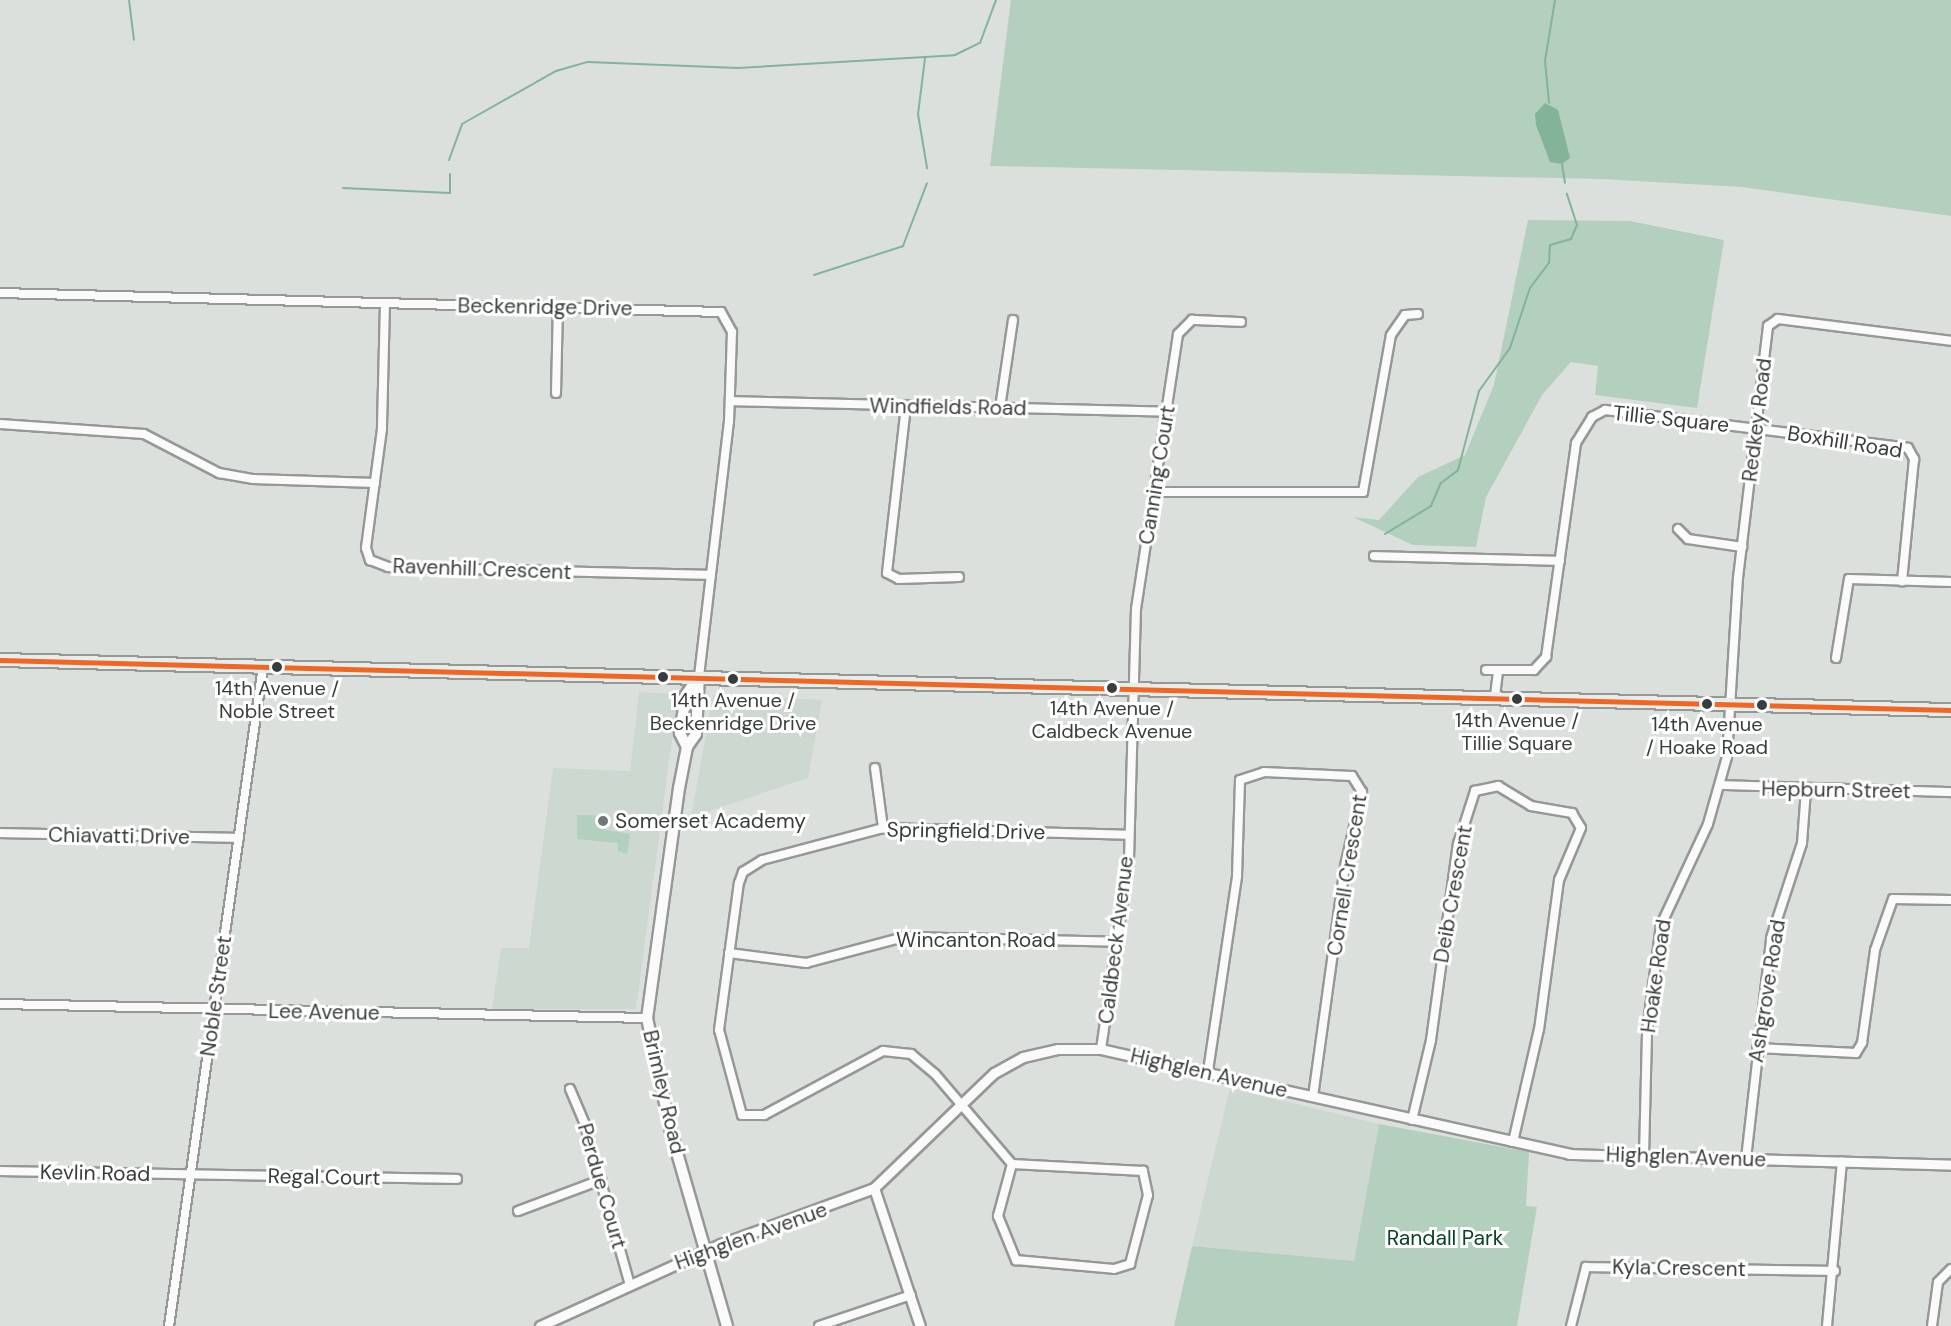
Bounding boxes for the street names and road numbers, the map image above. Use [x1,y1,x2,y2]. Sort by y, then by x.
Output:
street label: Beckenridge Drive [457,293,633,321]
street label: Redkey Road [1737,357,1777,483]
street label: Windfields Road [869,393,1027,421]
street label: Tillie Square [1612,400,1730,438]
street label: Canning Court [1134,404,1180,546]
street label: Boxhill Road [1786,420,1904,464]
street label: Ravenhill Crescent [392,553,572,585]
street label: Hepburn Street [1761,776,1911,804]
street label: Cornell Crescent [1322,792,1372,958]
street label: Springfield Drive [886,817,1046,845]
street label: Chiavatti Drive [48,822,190,850]
street label: Deib Crescent [1428,823,1478,965]
street label: Caldbeck Avenue [1093,855,1139,1025]
street label: Hoake Road [1636,918,1676,1034]
street label: Ashgrove Road [1743,918,1791,1064]
street label: Wincanton Road [896,927,1056,953]
street label: Noble Street [195,934,237,1058]
street label: Lee Avenue [268,998,380,1026]
street label: Brimley Road [637,1028,691,1156]
street label: Highglen Avenue [1128,1043,1290,1103]
street label: Perdue Court [572,1120,632,1252]
street label: Highglen Avenue [1605,1142,1767,1172]
street label: Kevlin Road [40,1159,150,1187]
street label: Regal Court [267,1163,381,1191]
street label: Highglen Avenue [671,1197,831,1275]
street label: Kyla Crescent [1612,1254,1746,1282]

